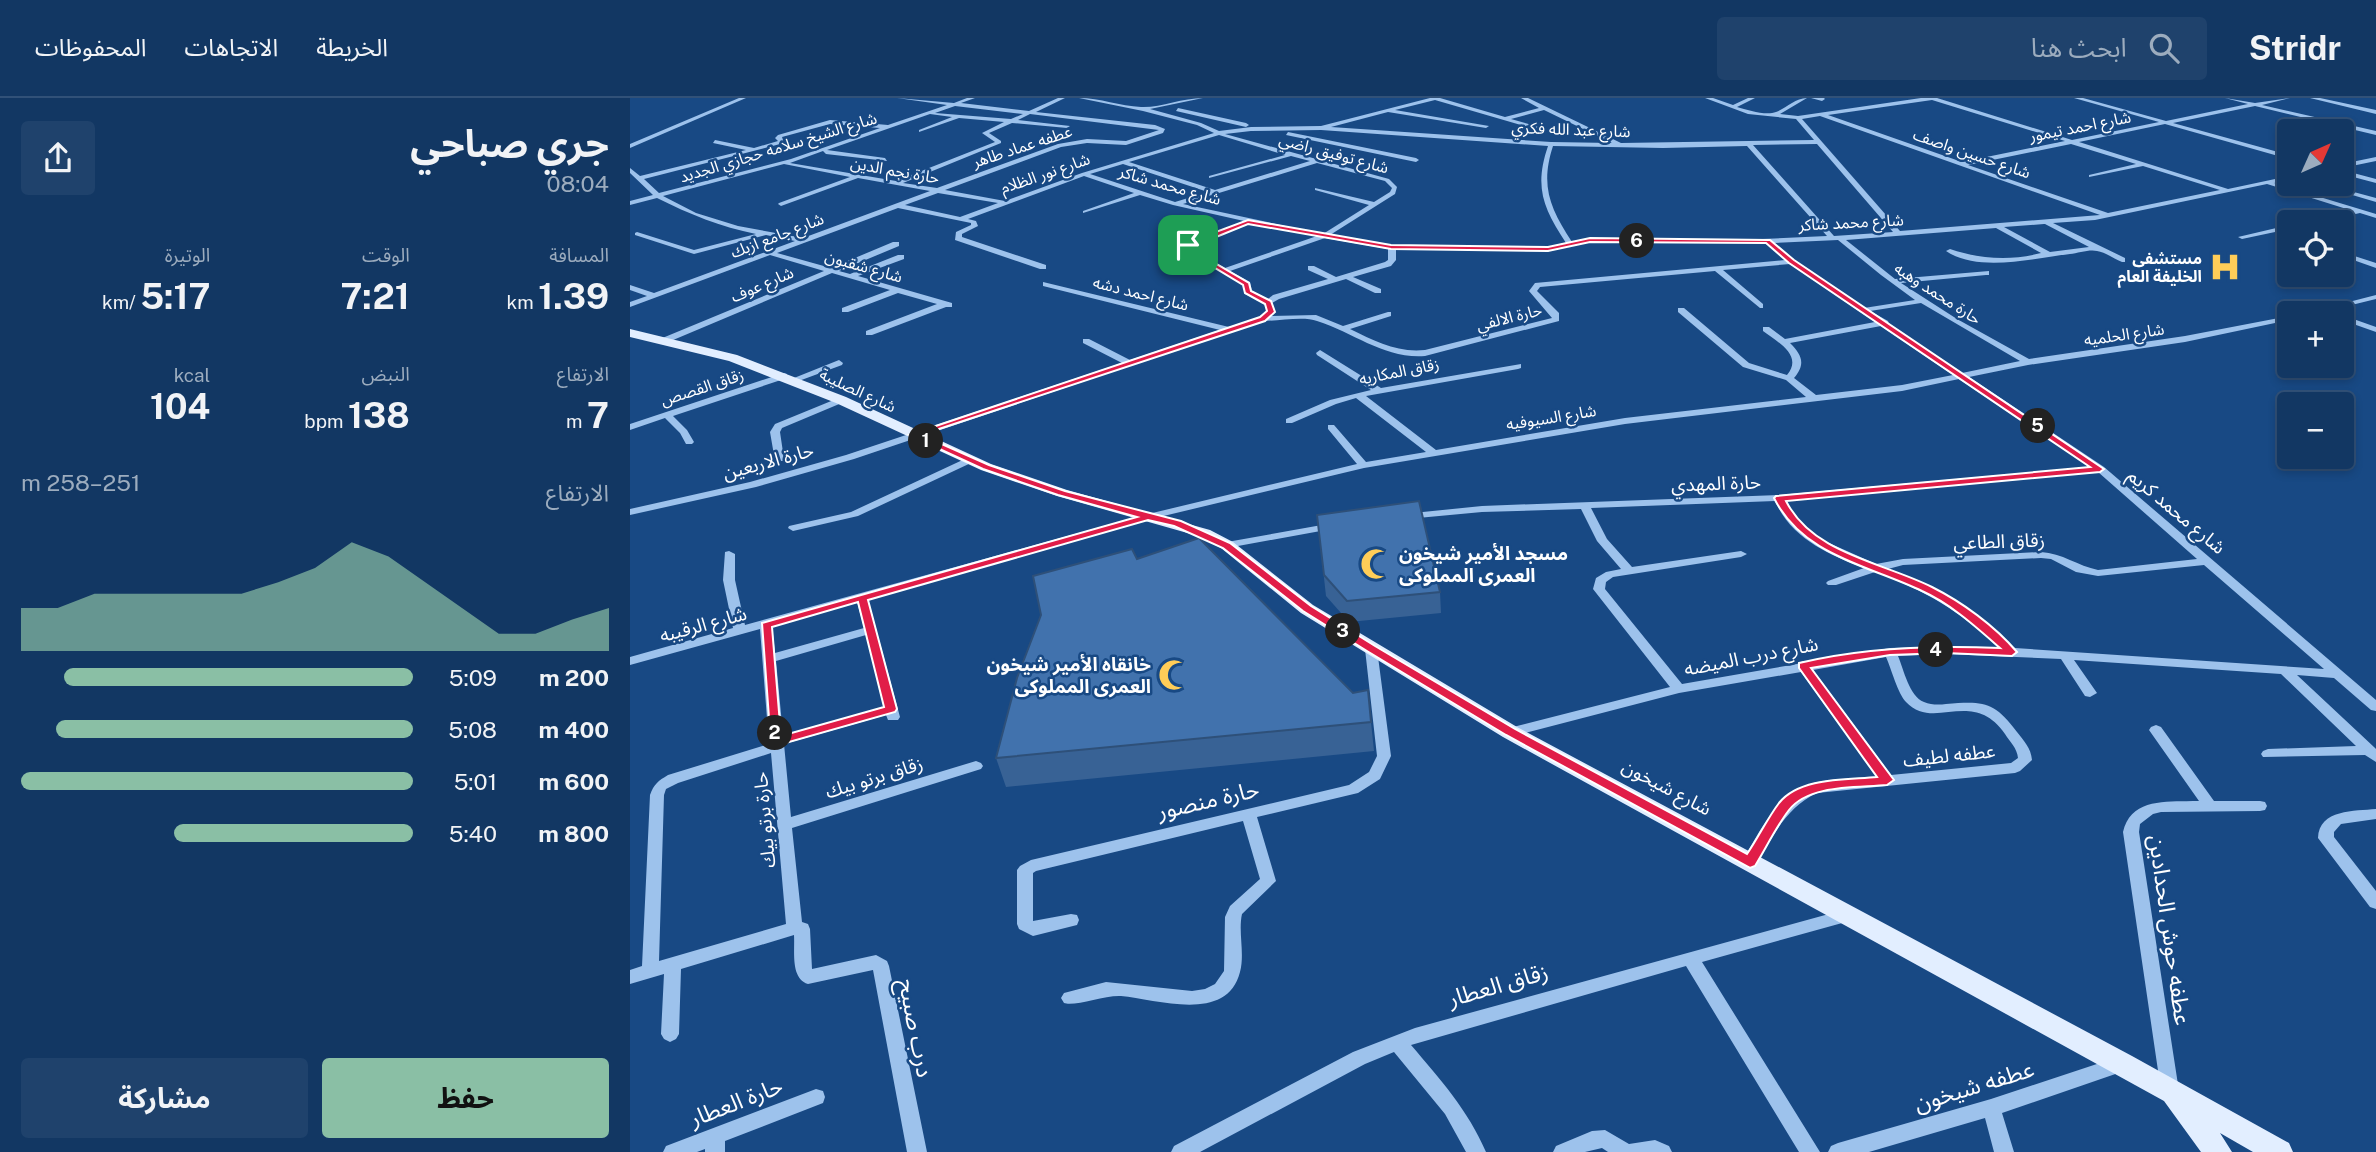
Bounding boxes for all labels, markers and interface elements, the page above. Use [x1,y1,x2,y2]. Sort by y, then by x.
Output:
search box [1717,17,2207,80]
icon: search [2145,29,2183,67]
text: Stridr [2249,29,2341,67]
text: ابحث هنا [2031,32,2127,63]
text: المحفوظات [35,33,146,61]
text: الاتجاهات [184,33,278,61]
text: الخريطة [316,33,388,61]
street label: شارع احمد تيمور [2027,107,2133,149]
street label: شارع الشيخ سلامه حجازي الجديد [677,108,880,189]
street label: شارع عبد الله فكري [1511,118,1631,144]
north arrow [2277,119,2354,196]
map controls [2277,119,2354,469]
button: share [21,121,95,195]
text: جري صباحي [410,121,609,166]
street label: عطفه عماد طاهر [969,121,1074,172]
street label: شارع حسين واصف [1910,125,2033,185]
street label: شارع توفيق راضي [1276,130,1391,180]
street label: شارع نور الظلام [998,149,1093,200]
street label: حارة نجم الدين [848,153,941,191]
street label: شارع محمد شاكر [1115,162,1223,212]
text: 08:04 [547,170,609,197]
street label: شارع جامع ازبك [728,209,827,265]
street label: شارع محمد شاكر [1797,210,1904,238]
button: locate [2277,210,2354,287]
pin [1158,215,1218,275]
pin: 6 [1620,223,1654,258]
icon: arrive [1169,226,1207,264]
text: 6 [1630,229,1643,251]
text: الوتيرة [165,244,210,266]
text: الوقت [362,244,410,266]
text: المسافة [549,244,609,266]
street label: شارع شقبون [822,246,905,289]
place label: مستشفى الخليفة العام [2118,249,2202,288]
hospital icon: مستشفى الخليفة العام [2208,250,2242,284]
street label: حارة محمد وهبه [1891,258,1985,328]
street label: شارع عوف [728,263,798,309]
street label: شارع احمد دشه [1090,272,1191,317]
text: 5:17 [140,276,210,317]
text: 7:21 [340,276,410,317]
text: 1.39 [538,276,609,317]
text: /km [102,291,140,313]
text: km [507,291,538,313]
street label: حارة الالفي [1474,300,1544,337]
button: + [2277,301,2354,378]
street label: شارع الحلميه [2083,319,2166,353]
street label: زقاق المكاريه [1357,354,1441,389]
text: النبض [361,363,410,385]
text: الارتفاع [557,363,609,385]
text: kcal [174,364,210,386]
street label: شارع الصليبة [815,364,899,419]
street label: زقاق القصص [658,365,746,410]
text: 104 [150,386,210,427]
button: − [2277,392,2354,469]
text: 138 [348,395,410,436]
text: 7 [587,395,609,436]
street label: شارع السيوفيه [1505,401,1598,437]
pin: 5 [2020,408,2056,444]
text: bpm [304,410,348,432]
text: m [566,410,587,432]
text: 5 [2031,414,2044,436]
pin: 1 [908,424,944,458]
text: 1 [921,429,930,451]
street label: حارة الاربعين [720,438,816,485]
street label: شارع محمد كريم [2121,464,2230,561]
text: 251–258 m [21,469,140,496]
street label: حارة المهدي [1671,470,1761,500]
text: الارتفاع [546,479,609,506]
street label: زقاق الطاعي [1953,528,2045,558]
place label: مسجد الأمير شيخون العمرى المملوكى [1399,542,1568,587]
mosque icon: مسجد الأمير شيخون العمرى المملوكى [1359,547,1393,581]
street label: شارع الرقيبه [657,602,750,649]
pin: 3 [1326,614,1360,648]
text: 3 [1336,619,1349,641]
street label: شارع درب الميضه [1682,632,1820,683]
pin: 4 [1918,632,1954,668]
text: 4 [1929,638,1942,660]
place label: خانقاه الأمير شيخون العمرى المملوكى [987,653,1151,698]
mosque icon: خانقاه الأمير شيخون العمرى المملوكى [1157,658,1191,692]
text: 5:09 [449,664,497,691]
text: 200 m [539,664,609,691]
text: 5:08 [448,716,497,743]
text: 400 m [539,716,609,743]
pin: 2 [758,716,792,750]
text: 2 [768,721,781,743]
street label: عطفه لطيف [1902,739,1996,771]
street label: زقاق برتو بيك [823,752,926,803]
street label: شارع شيخون [1617,754,1715,822]
text: 5:01 [454,768,497,795]
text: 600 m [539,768,609,795]
street label: حارة برتو بيك [749,771,780,869]
street label: حارة منصور [1153,775,1262,826]
text: 5:40 [449,820,497,847]
text: 800 m [538,820,609,847]
street label: عطفه حوش الحدادين [2143,833,2197,1027]
street label: زقاق العطار [1444,957,1551,1013]
street label: درب صبيح [890,976,939,1080]
street label: عطفه شيخون [1911,1054,2037,1118]
button: مشاركة [21,1058,308,1138]
button: حفظ [322,1058,609,1138]
street label: حارة العطار [685,1071,787,1133]

